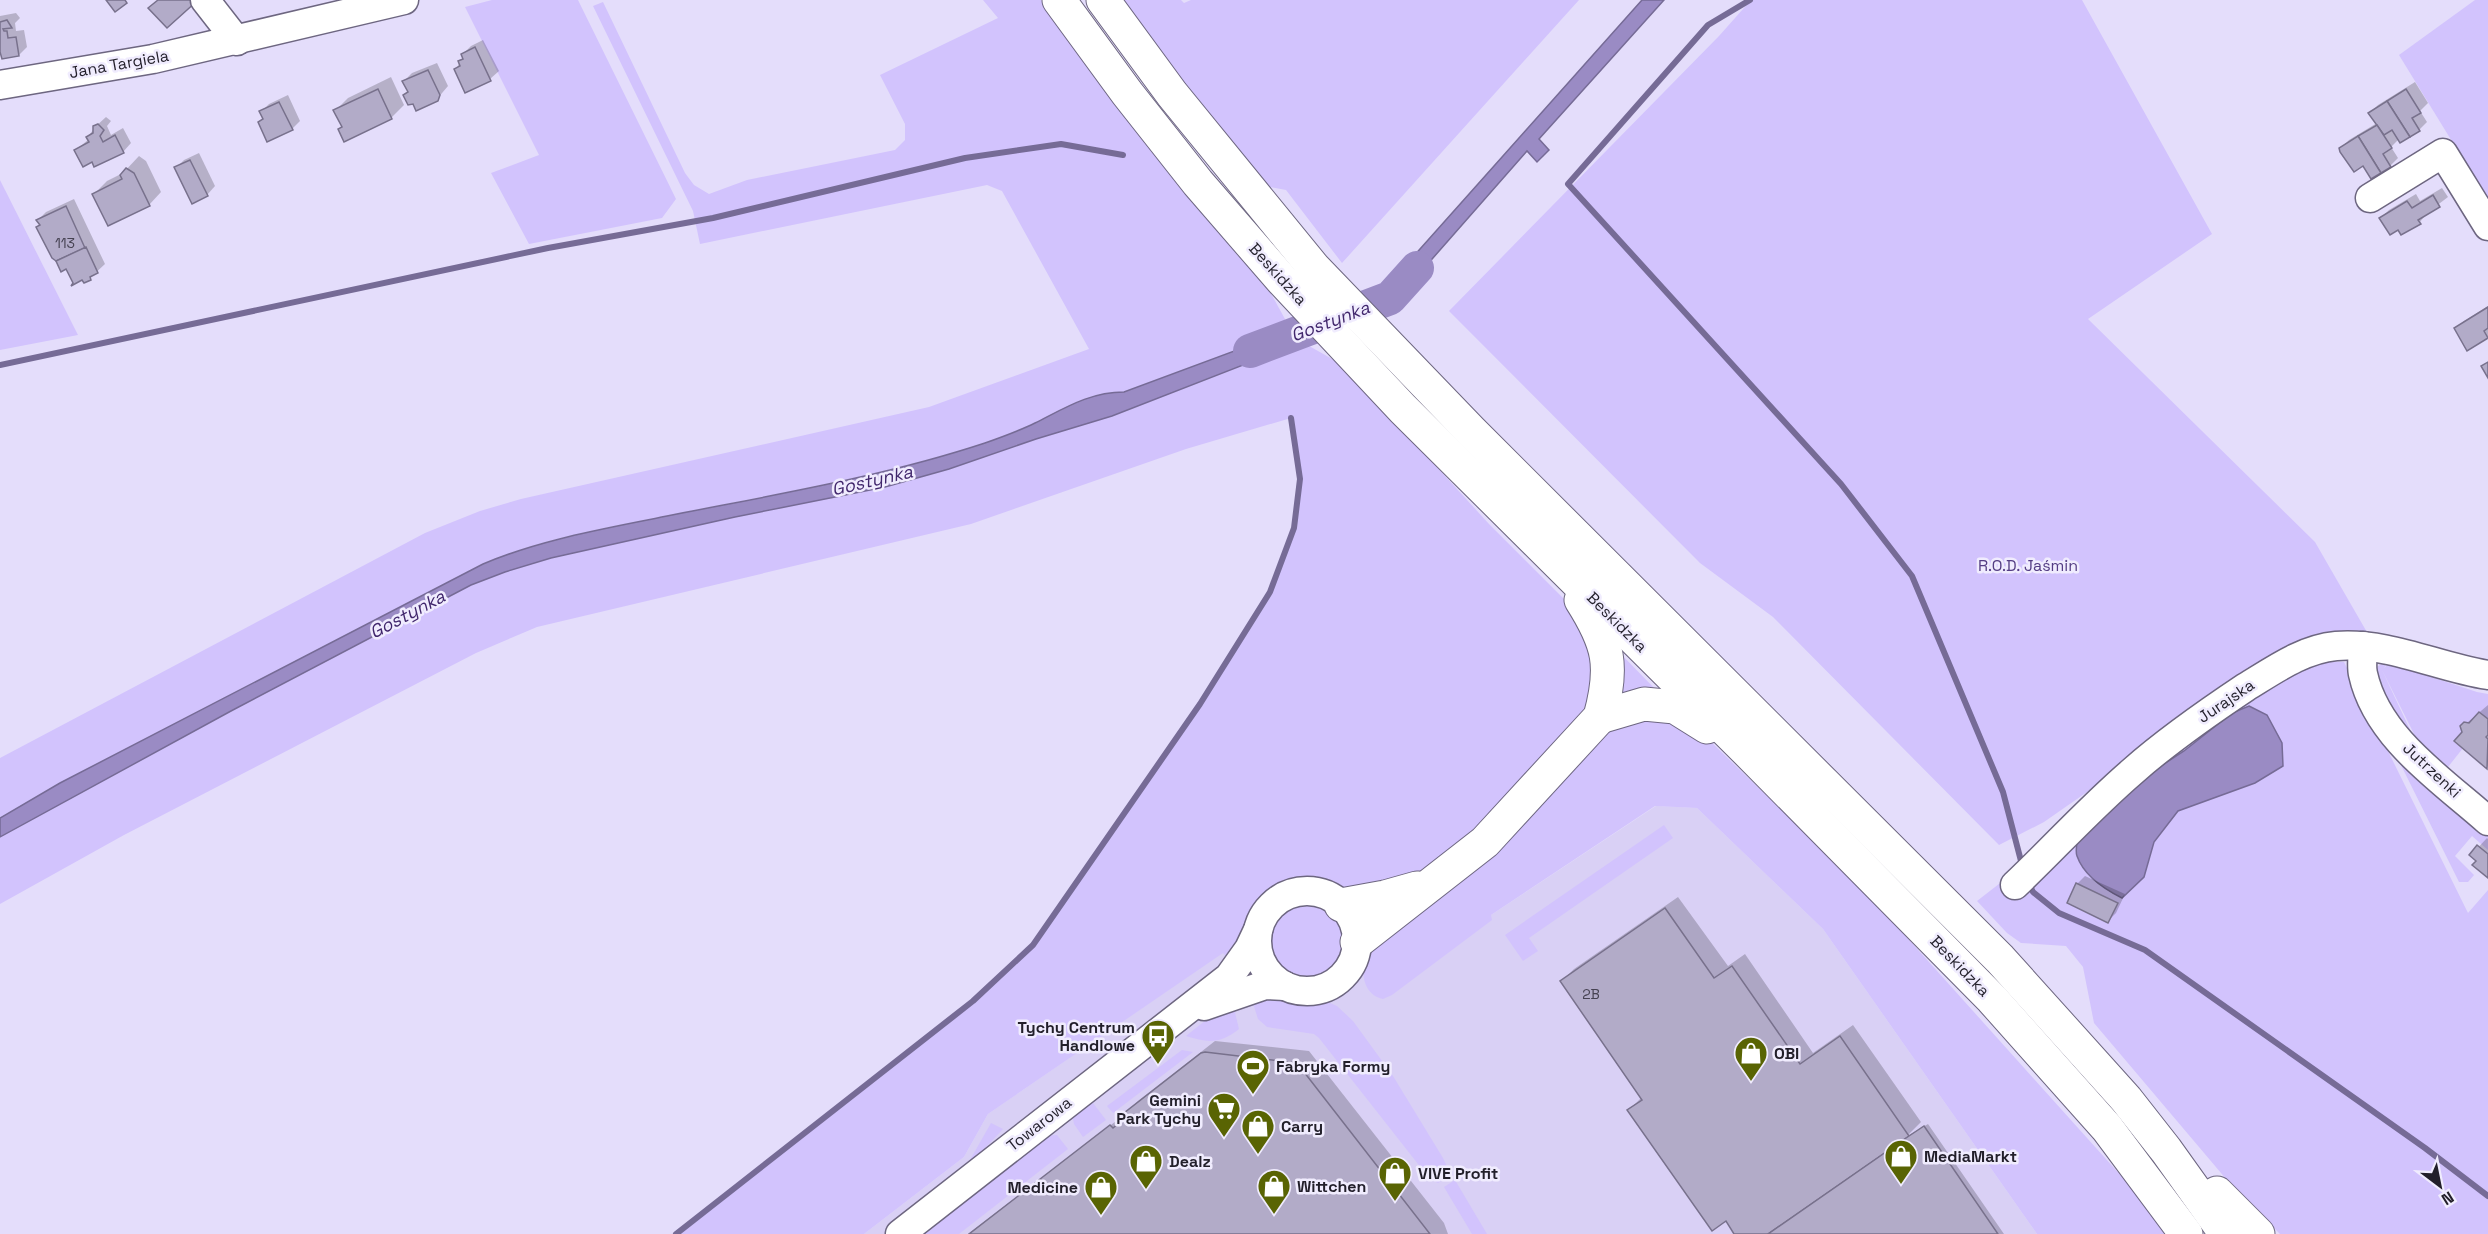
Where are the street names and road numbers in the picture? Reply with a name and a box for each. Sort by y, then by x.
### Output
street label: Jana Targiela [68,45,170,83]
street label: Beskidzka [1244,238,1312,310]
street label: Beskidzka [1582,587,1652,657]
street label: Jurajska [2194,674,2258,728]
street label: Jutrzenki [2398,738,2466,802]
street label: Beskidzka [1926,931,1994,1001]
street label: Towarowa [1002,1092,1076,1156]

